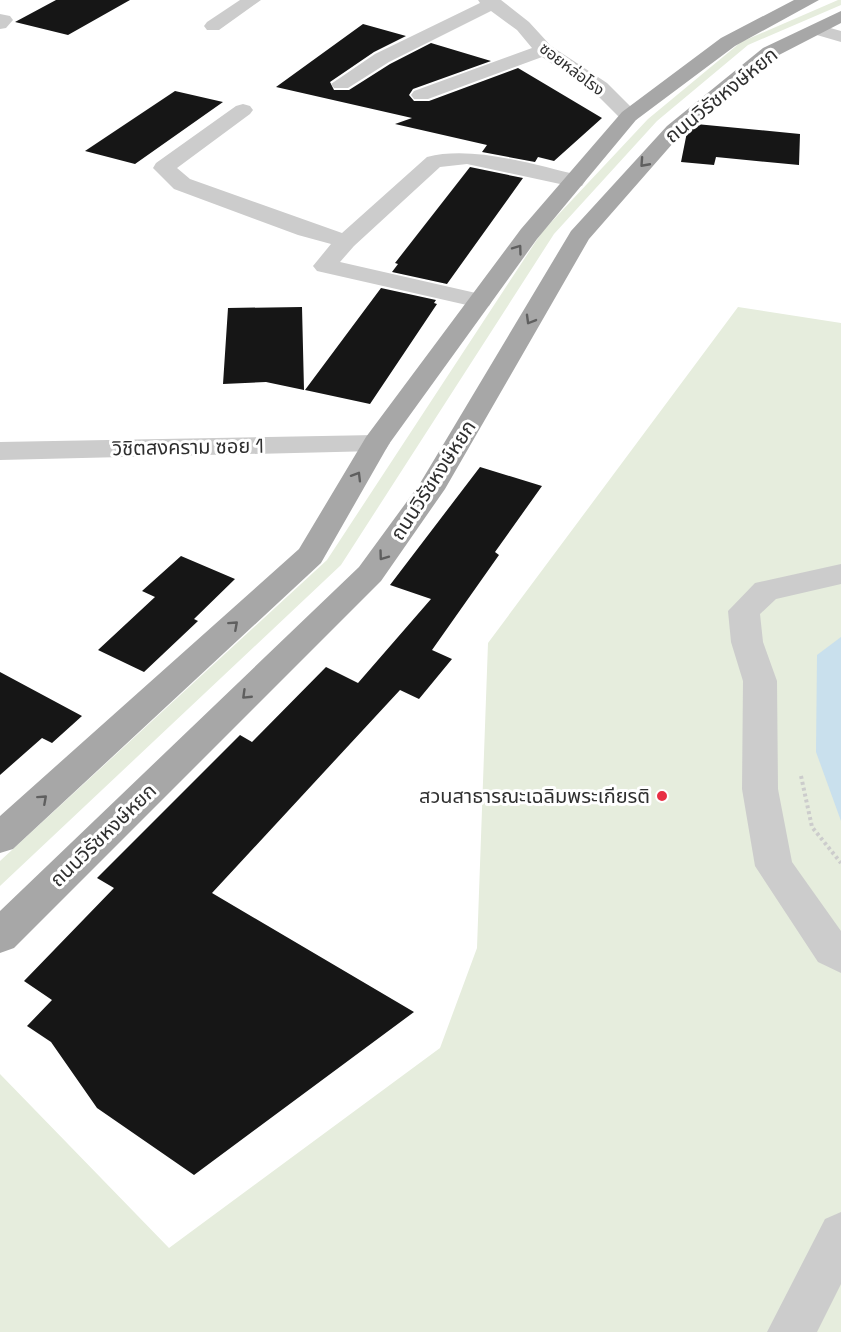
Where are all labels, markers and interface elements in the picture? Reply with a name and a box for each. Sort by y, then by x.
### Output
street label: ซอยหล่อโรง [535,38,609,100]
street label: ถนนวิรัชหงษ์หยก [659,41,783,149]
one-way arrow [640,156,651,167]
one-way arrow [511,244,522,255]
one-way arrow [526,314,537,324]
street label: ถนนวิรัชหงษ์หยก [385,415,481,545]
street label: วิชิตสงคราม ซอย 1 [111,433,264,461]
one-way arrow [349,472,361,482]
one-way arrow [379,550,390,561]
one-way arrow [227,621,237,632]
one-way arrow [243,688,253,699]
street label: ถนนวิรัชหงษ์หยก [44,778,162,892]
place label: สวนสาธารณะเฉลิมพระเกียรติ [419,783,650,809]
marker: สวนสาธารณะเฉลิมพระเกียรติ [655,789,669,803]
one-way arrow [36,795,47,806]

